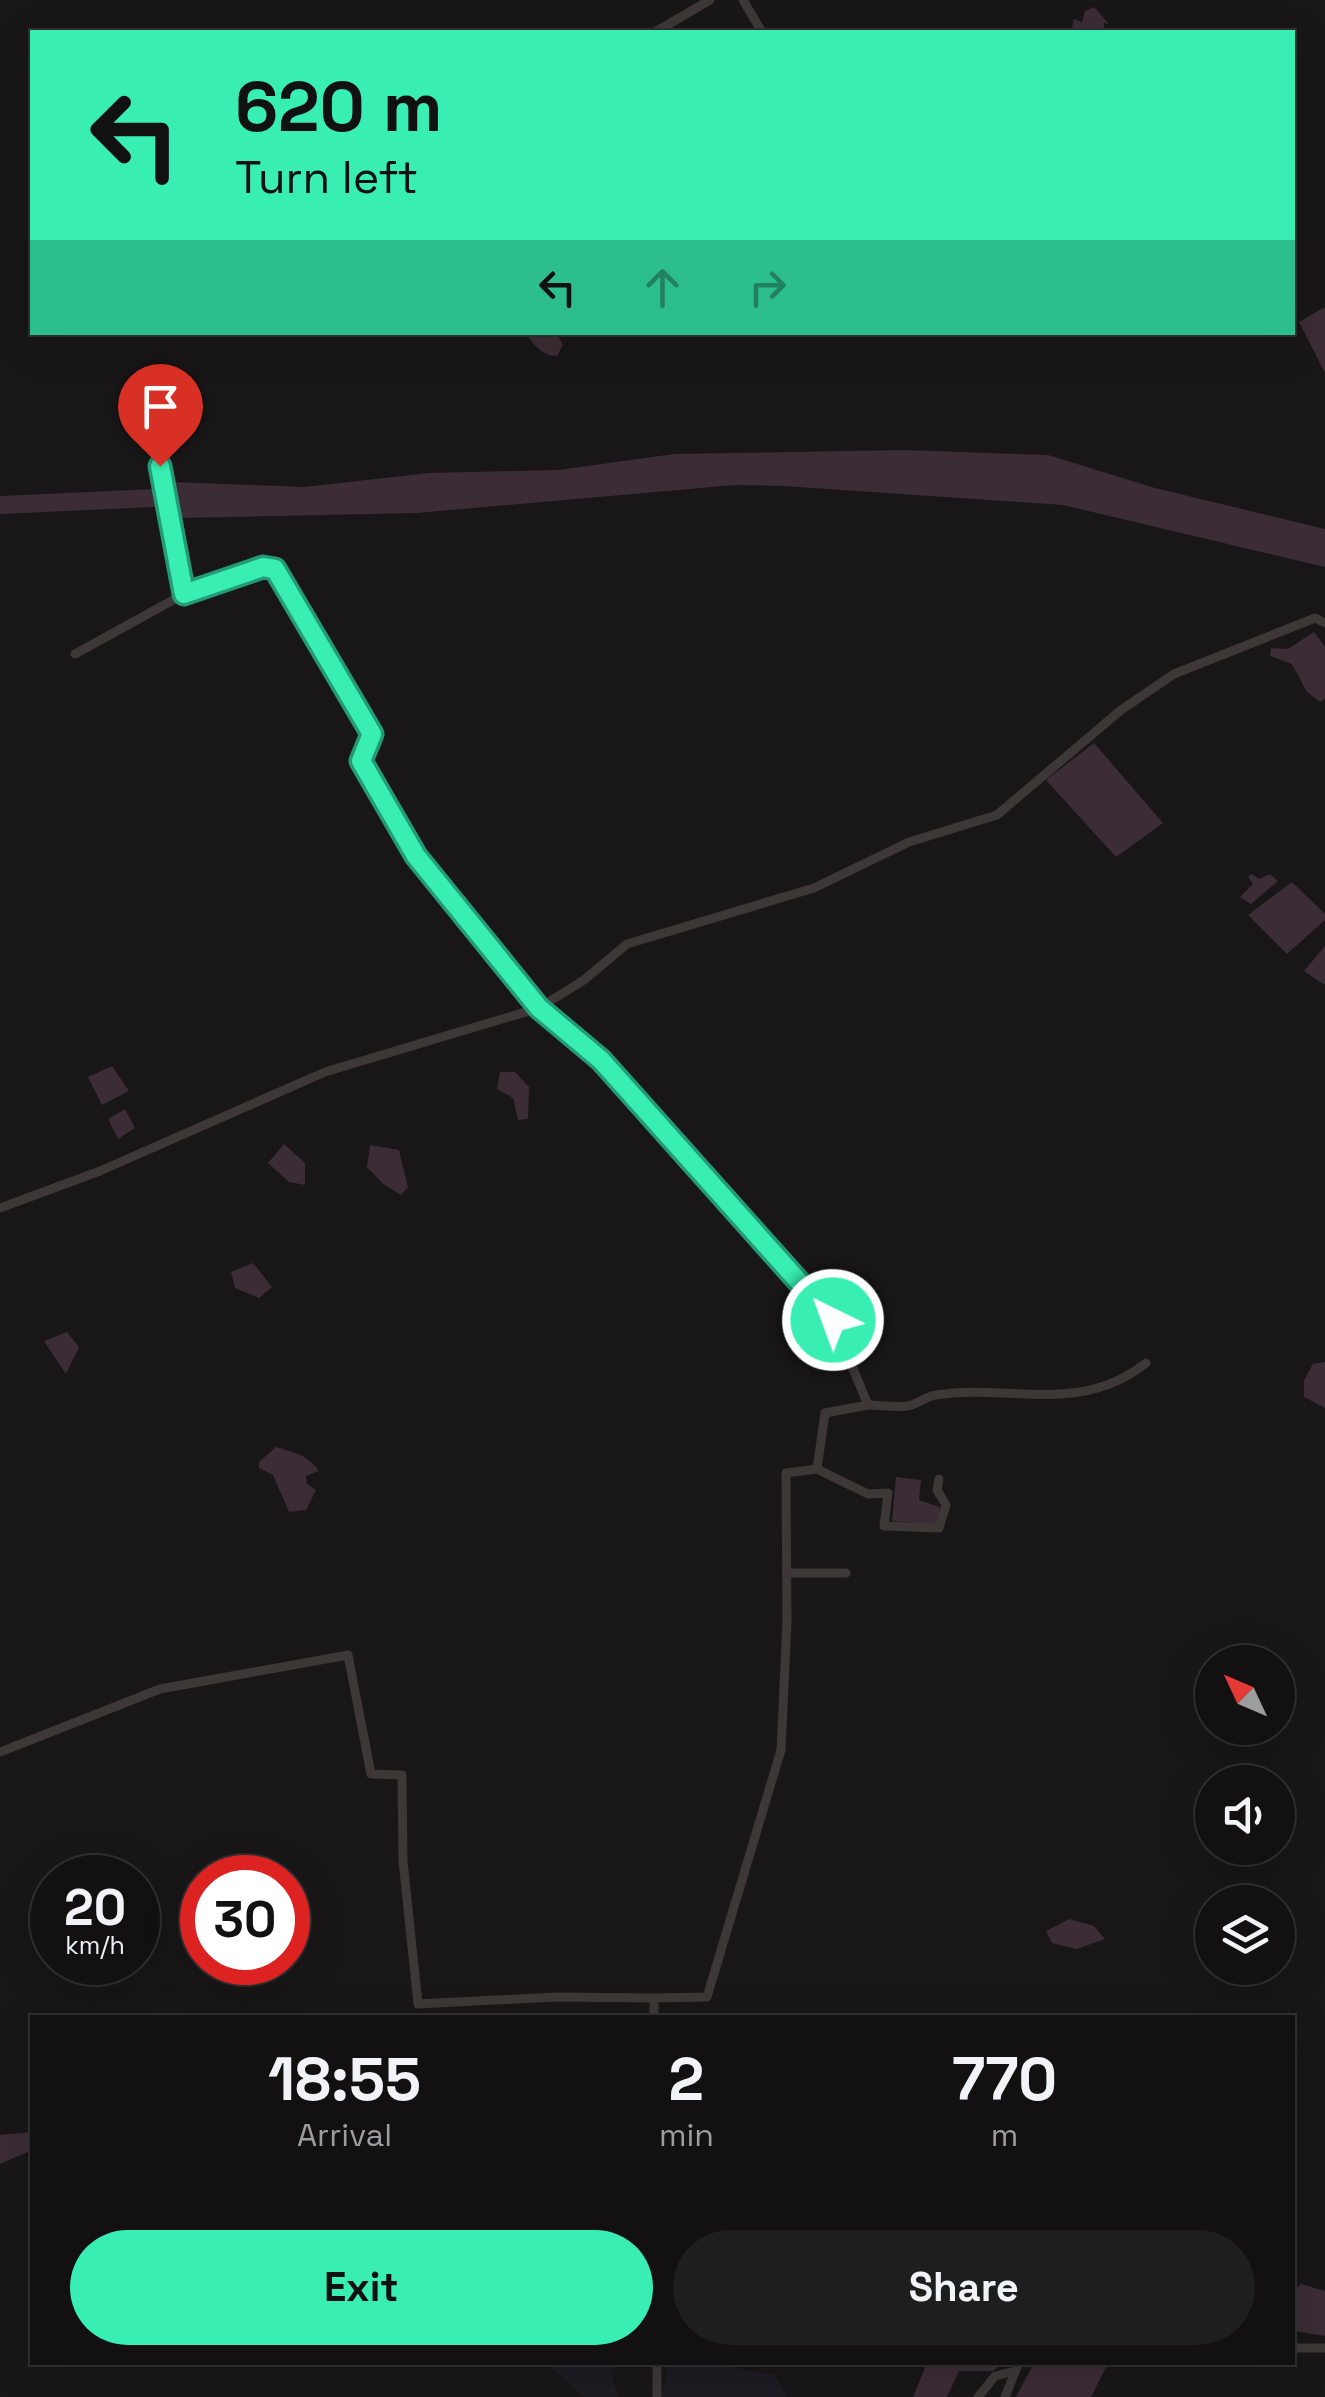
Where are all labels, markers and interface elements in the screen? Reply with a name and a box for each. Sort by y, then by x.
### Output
text: 620 m [235,62,442,151]
icon: left [70,70,200,200]
text: Turn left [235,149,418,206]
icon: left [530,260,585,315]
icon: ahead [635,260,690,315]
icon: right [740,260,795,315]
pin [118,364,203,467]
icon: arrive [133,379,188,434]
position arrow [781,1268,885,1372]
north arrow [1195,1645,1295,1745]
map controls [1195,1645,1295,1985]
button: sound [1195,1765,1295,1865]
speed limit sign: 30 [180,1855,310,1985]
text: 20 [64,1876,126,1940]
button: layers [1195,1885,1295,1985]
text: km/h [65,1929,125,1961]
text: 18:55 [268,2041,421,2118]
text: 2 [669,2041,704,2118]
text: 770 [952,2041,1057,2118]
text: Arrival [297,2115,392,2155]
text: min [659,2115,714,2155]
text: m [991,2115,1018,2155]
button: Exit [70,2230,653,2345]
button: Share [673,2230,1255,2345]

